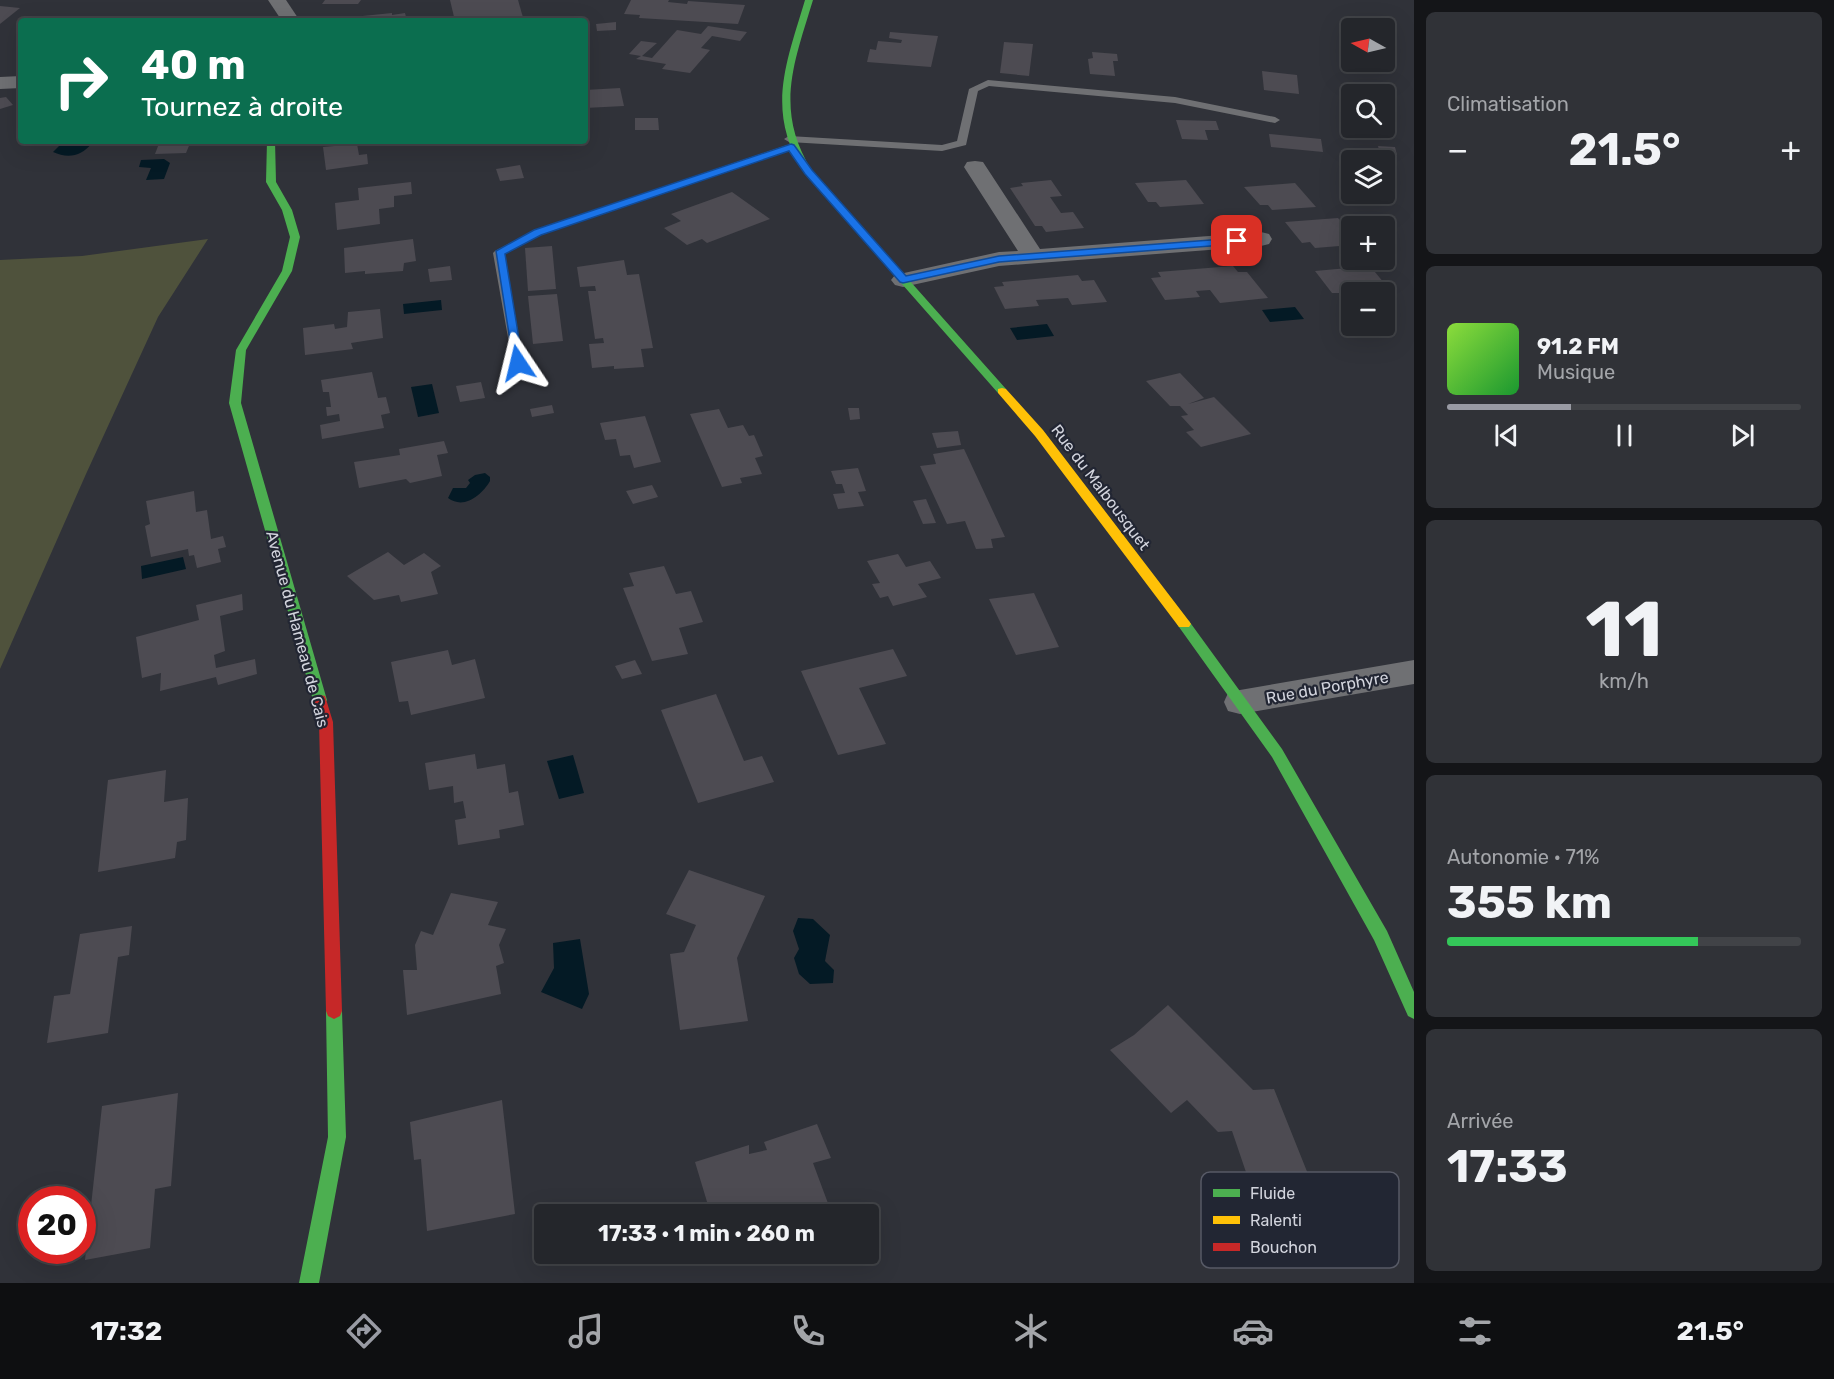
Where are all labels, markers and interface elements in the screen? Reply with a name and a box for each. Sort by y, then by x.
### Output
north arrow [1341,18,1395,72]
map controls [1341,18,1395,336]
text: 40 m [141,40,246,90]
icon: right [42,42,120,120]
button: search [1341,84,1395,138]
text: Tournez à droite [141,91,343,123]
text: Climatisation [1447,92,1569,116]
text: 21.5° [1568,123,1680,176]
text: − [1447,130,1468,169]
text: + [1780,130,1801,169]
button: layers [1341,150,1395,204]
pin [1211,215,1262,266]
button: + [1341,216,1395,270]
icon: arrive [1220,224,1253,257]
button: − [1341,282,1395,336]
position arrow [486,331,550,395]
text: 91.2 FM [1537,333,1619,360]
text: Musique [1537,360,1615,384]
icon: previous [1490,419,1523,452]
icon: pause [1608,419,1641,452]
icon: next [1726,419,1759,452]
street label: Rue du Malbousquet [1047,421,1154,554]
street label: Avenue du Hameau de Cais [262,529,333,730]
text: 11 [1585,583,1663,676]
street label: Rue du Porphyre [1264,667,1390,708]
text: km/h [1599,669,1649,693]
text: Autonomie · 71% [1447,845,1599,869]
text: 355 km [1447,876,1612,929]
text: Arrivée [1447,1109,1514,1133]
text: 17:33 [1447,1140,1568,1193]
legend [1201,1172,1399,1268]
text: Fluide [1250,1184,1295,1203]
speed limit sign: 20 [18,1186,96,1264]
text: Ralenti [1250,1211,1302,1230]
text: 17:33 · 1 min · 260 m [598,1220,815,1247]
text: Bouchon [1250,1238,1317,1257]
icon: directions [343,1310,385,1352]
icon: music [565,1310,607,1352]
icon: phone [787,1310,829,1352]
icon: climate [1010,1310,1052,1352]
icon: car [1232,1310,1274,1352]
icon: filters [1454,1310,1496,1352]
text: 17:32 [90,1315,162,1347]
text: 21.5° [1677,1315,1744,1347]

